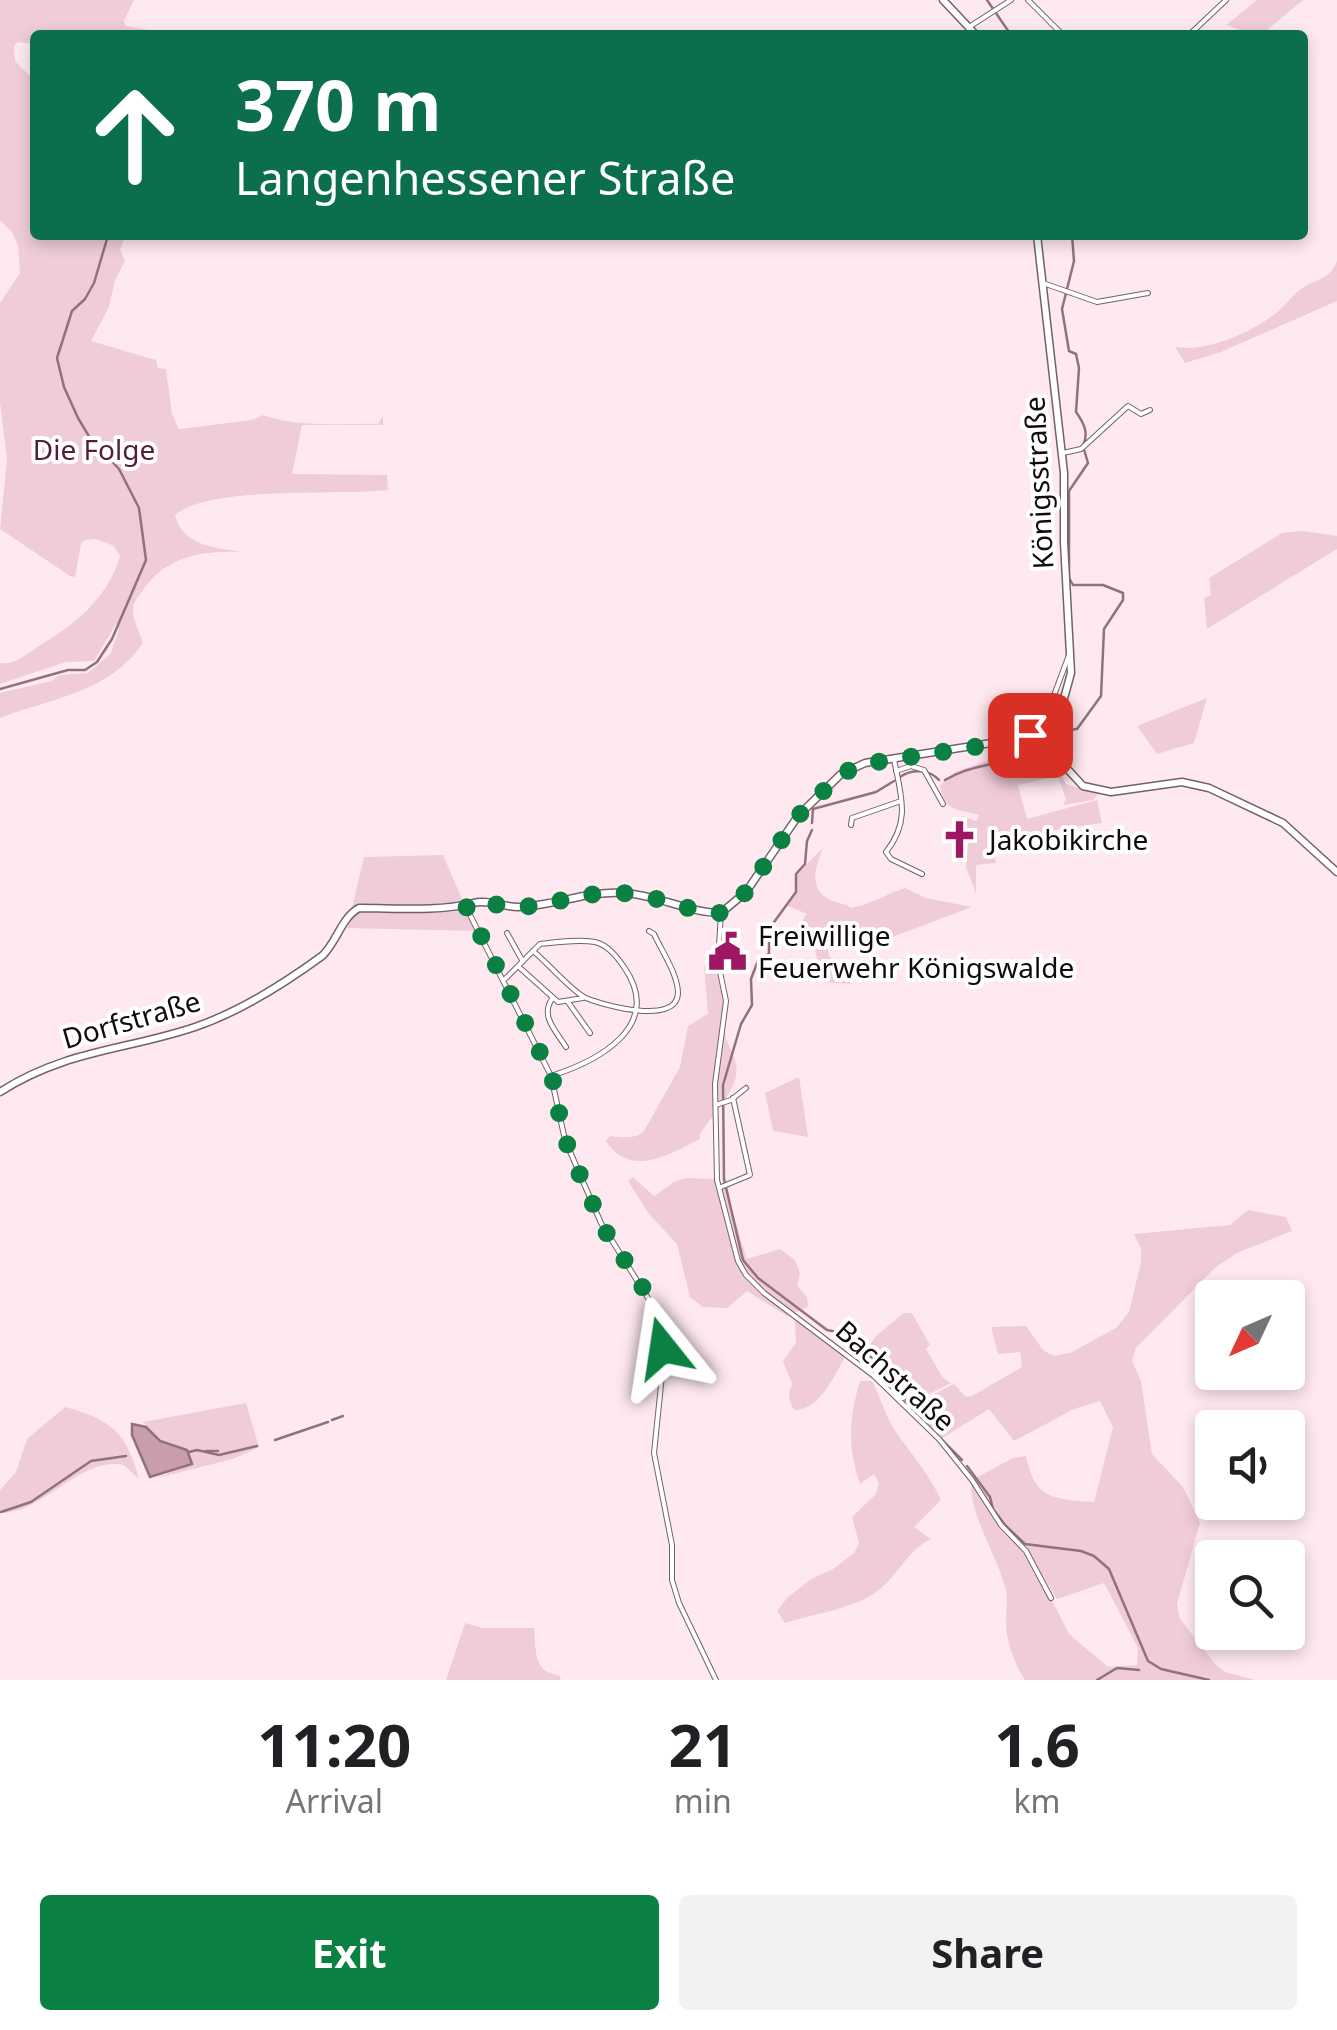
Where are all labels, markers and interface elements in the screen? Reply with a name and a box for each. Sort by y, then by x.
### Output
text: 370 m [235,56,442,152]
icon: ahead [70,70,200,200]
text: Langenhessener Straße [235,147,735,208]
street label: Königsstraße [1014,396,1062,570]
park label: Die Folge [33,430,155,468]
pin [988,693,1073,778]
icon: arrive [1003,708,1058,763]
church icon: Jakobikirche [938,818,980,860]
place label: Jakobikirche [986,820,1148,858]
place label: Freiwillige Feuerwehr Königswalde [758,916,1074,986]
public building icon: Freiwillige Feuerwehr Königswalde [707,930,749,972]
street label: Dorfstraße [57,981,205,1057]
north arrow [1195,1280,1305,1390]
map controls [1195,1280,1305,1650]
position arrow [611,1296,715,1400]
street label: Bachstraße [828,1311,964,1439]
button: sound [1195,1410,1305,1520]
button: search [1195,1540,1305,1650]
text: 11:20 [257,1703,411,1785]
text: 21 [668,1703,737,1785]
text: 1.6 [994,1703,1080,1785]
text: Arrival [285,1779,383,1822]
text: min [674,1779,732,1822]
text: km [1014,1779,1061,1822]
button: Exit [40,1895,659,2010]
button: Share [679,1895,1297,2010]

